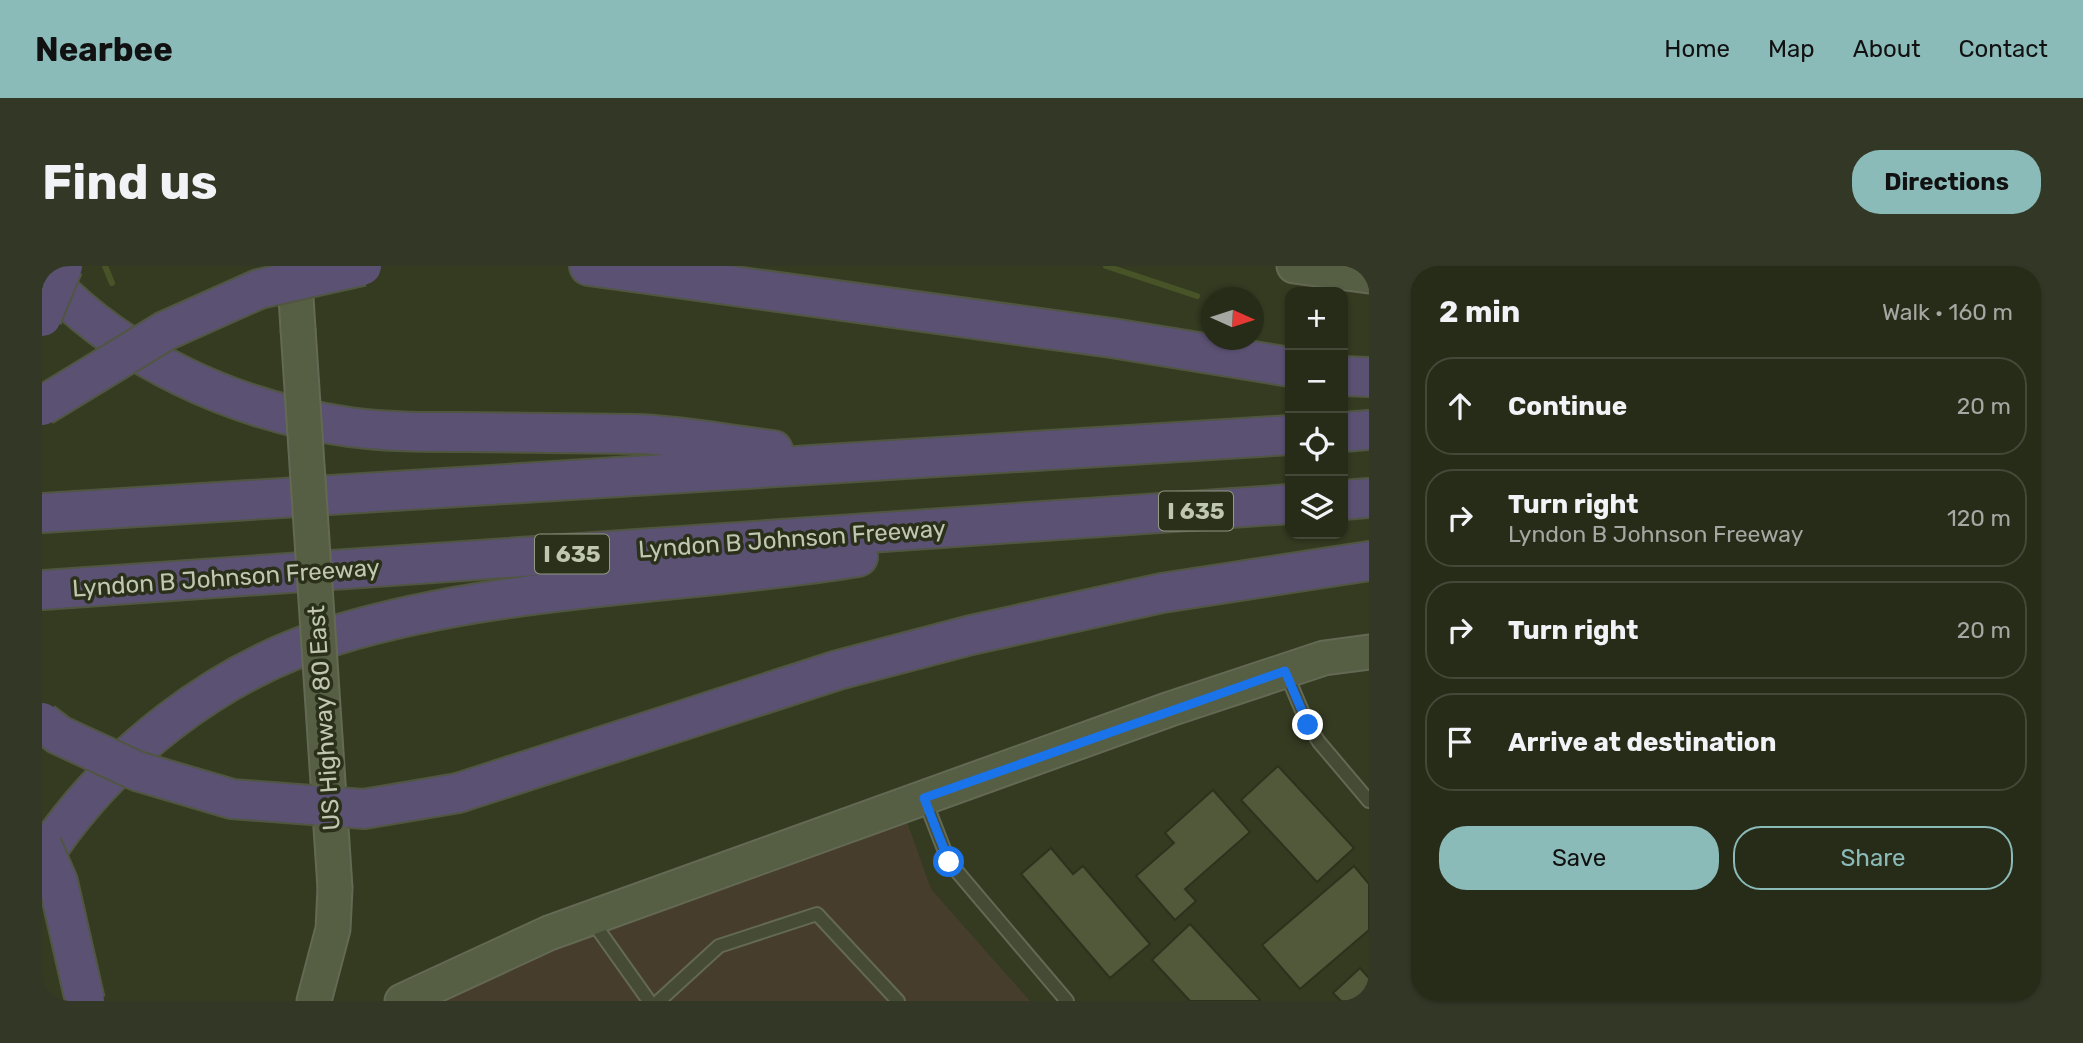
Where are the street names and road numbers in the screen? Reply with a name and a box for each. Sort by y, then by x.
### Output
road number: I 635 [1159,492,1233,530]
street label: Lyndon B Johnson Freeway [637,514,947,564]
road number: I 635 [535,534,609,574]
street label: Lyndon B Johnson Freeway [71,553,381,603]
street label: US Highway 80 East [302,605,346,831]

